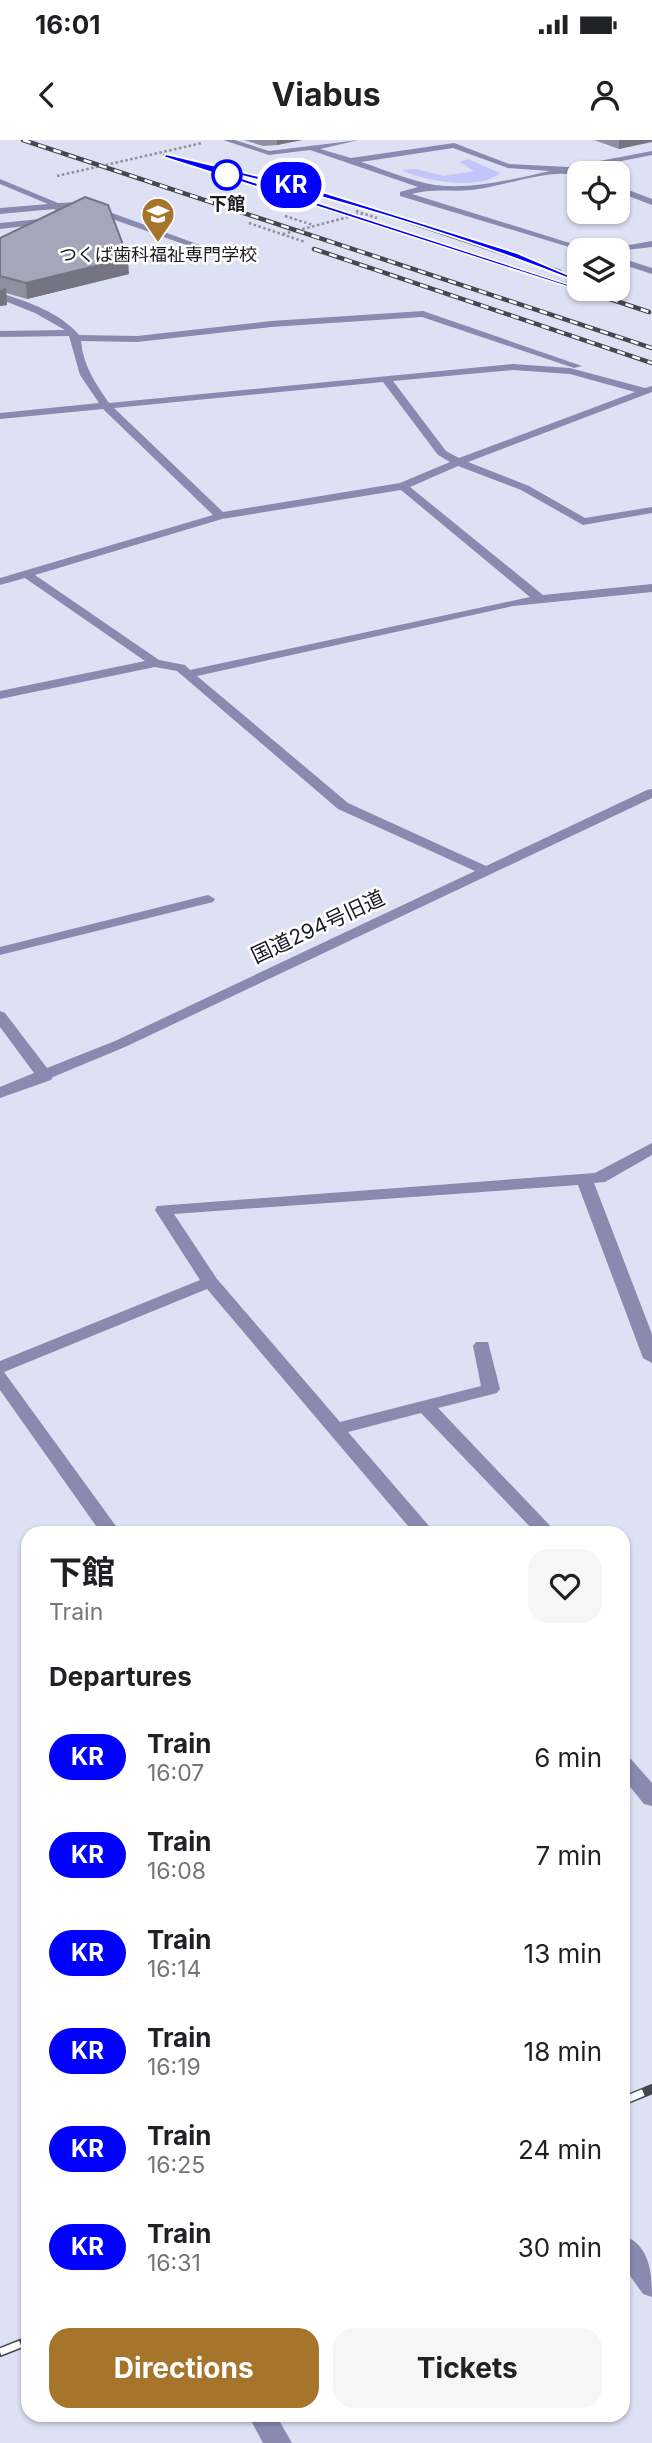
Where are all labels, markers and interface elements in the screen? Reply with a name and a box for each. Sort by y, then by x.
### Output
text: 16:01 [35,9,101,40]
text: Viabus [271,75,381,114]
icon: back [28,76,66,114]
icon: person [586,76,624,114]
marker: 下館 [212,160,242,190]
map controls [567,161,630,301]
button: locate [567,161,630,224]
line badge: KR [260,162,322,208]
text: KR [274,170,308,199]
place label: 下館 [209,193,245,214]
school or university icon: つくば歯科福祉専門学校 [139,195,177,244]
button: layers [567,238,630,301]
place label: つくば歯科福祉専門学校 [59,244,257,265]
street label: 国道294号旧道 [247,885,389,968]
button: heart [528,1549,602,1623]
text: 下館 [49,1552,115,1592]
text: Train [49,1598,103,1626]
text: Departures [49,1661,192,1692]
text: Train [147,1728,211,1759]
text: KR [71,1742,104,1771]
text: 6 min [534,1742,602,1773]
text: 16:07 [147,1759,204,1787]
text: Train [147,1826,211,1857]
text: KR [71,1840,104,1869]
text: 7 min [536,1840,602,1871]
text: 16:08 [147,1857,206,1885]
text: Train [147,1924,211,1955]
text: KR [71,1938,104,1967]
text: 13 min [524,1938,602,1969]
text: 16:14 [147,1955,201,1983]
text: Train [147,2022,211,2053]
text: KR [71,2036,104,2065]
text: 18 min [524,2036,602,2067]
text: 16:19 [147,2053,201,2081]
text: Train [147,2120,211,2151]
text: KR [71,2134,104,2163]
text: 24 min [518,2134,602,2165]
text: 16:25 [147,2151,205,2179]
text: Train [147,2218,211,2249]
text: KR [71,2232,104,2261]
text: 30 min [518,2232,602,2263]
text: 16:31 [147,2249,201,2277]
button: Directions [49,2328,319,2408]
button: Tickets [333,2328,602,2408]

